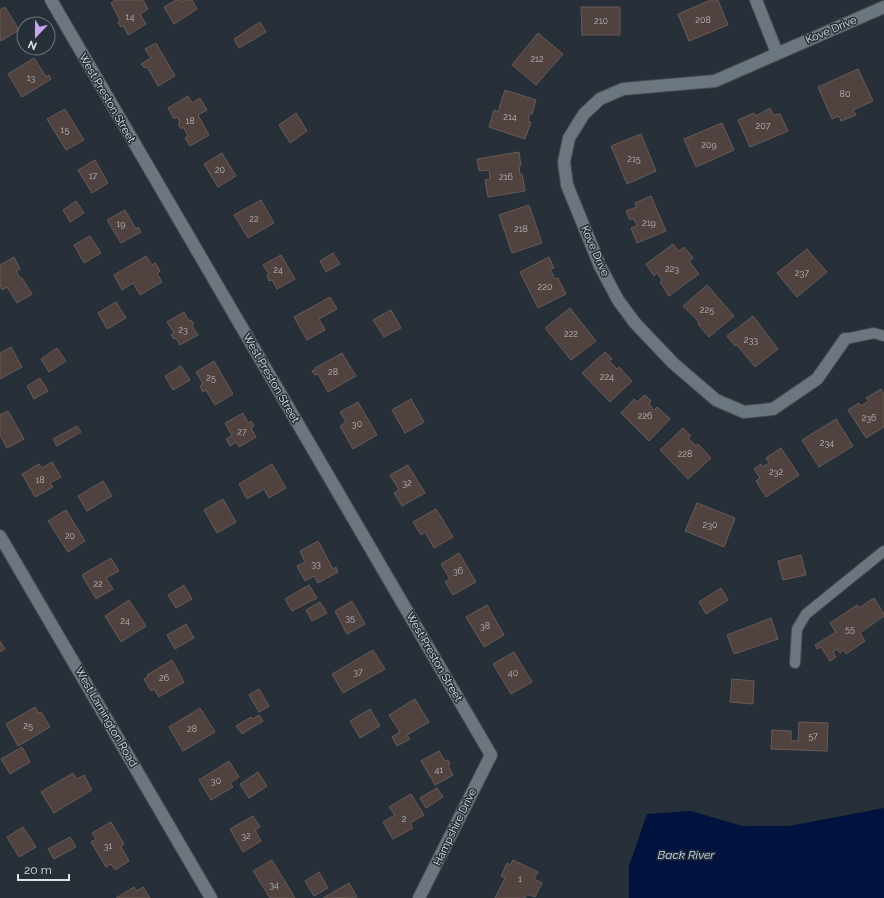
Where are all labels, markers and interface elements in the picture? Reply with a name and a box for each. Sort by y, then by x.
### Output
house number: 14 [126,12,134,22]
street label: Kove Drive [803,13,859,47]
house number: 208 [695,15,711,25]
north arrow [16,16,56,56]
house number: 210 [594,16,609,26]
text: N [26,37,39,52]
street label: West Preston Street [76,51,138,145]
house number: 212 [530,54,544,64]
house number: 13 [27,73,36,83]
house number: 80 [840,89,851,99]
house number: 214 [503,112,517,122]
house number: 18 [185,116,195,126]
house number: 207 [756,121,771,131]
house number: 15 [61,125,69,135]
house number: 209 [701,140,717,150]
house number: 215 [627,154,641,164]
house number: 20 [215,165,226,175]
house number: 17 [89,171,97,181]
house number: 216 [499,172,514,182]
house number: 22 [249,214,259,224]
house number: 219 [642,218,656,228]
house number: 19 [116,219,126,229]
house number: 218 [514,224,528,234]
street label: Kove Drive [578,224,612,279]
house number: 223 [665,264,679,274]
house number: 24 [273,265,283,275]
house number: 237 [795,268,809,278]
house number: 220 [538,282,553,292]
house number: 225 [700,305,714,315]
house number: 23 [178,325,188,335]
house number: 222 [564,329,578,339]
street label: West Preston Street [240,331,302,425]
house number: 233 [744,335,758,345]
house number: 28 [328,367,338,377]
house number: 224 [600,372,614,382]
house number: 25 [206,373,216,383]
house number: 226 [638,411,653,421]
house number: 236 [862,413,877,423]
house number: 30 [352,419,363,429]
house number: 27 [237,427,247,437]
house number: 234 [820,438,834,448]
house number: 228 [678,449,692,459]
house number: 232 [769,467,783,477]
house number: 18 [35,475,45,485]
house number: 32 [402,478,412,488]
house number: 230 [702,520,718,530]
house number: 20 [65,531,76,541]
house number: 33 [311,559,321,569]
house number: 36 [453,566,464,576]
house number: 22 [93,579,103,589]
street label: West Preston Street [403,610,465,704]
house number: 35 [345,613,355,623]
house number: 24 [120,616,130,626]
house number: 38 [480,621,490,631]
house number: 55 [845,624,855,634]
street label: West Lamington Road [72,665,140,769]
house number: 37 [353,667,363,677]
house number: 40 [508,668,519,678]
house number: 26 [159,673,170,683]
house number: 25 [23,721,33,731]
house number: 28 [187,724,197,734]
house number: 57 [808,731,818,741]
house number: 41 [435,765,444,775]
house number: 30 [211,776,222,786]
street label: Hampshire Drive [431,786,480,868]
house number: 2 [402,814,407,824]
house number: 32 [241,831,251,841]
house number: 31 [104,841,112,851]
water label: Back River [658,848,715,862]
scale bar [18,856,69,882]
text: 20 m [24,863,52,877]
house number: 1 [518,874,522,884]
house number: 34 [269,880,279,890]

